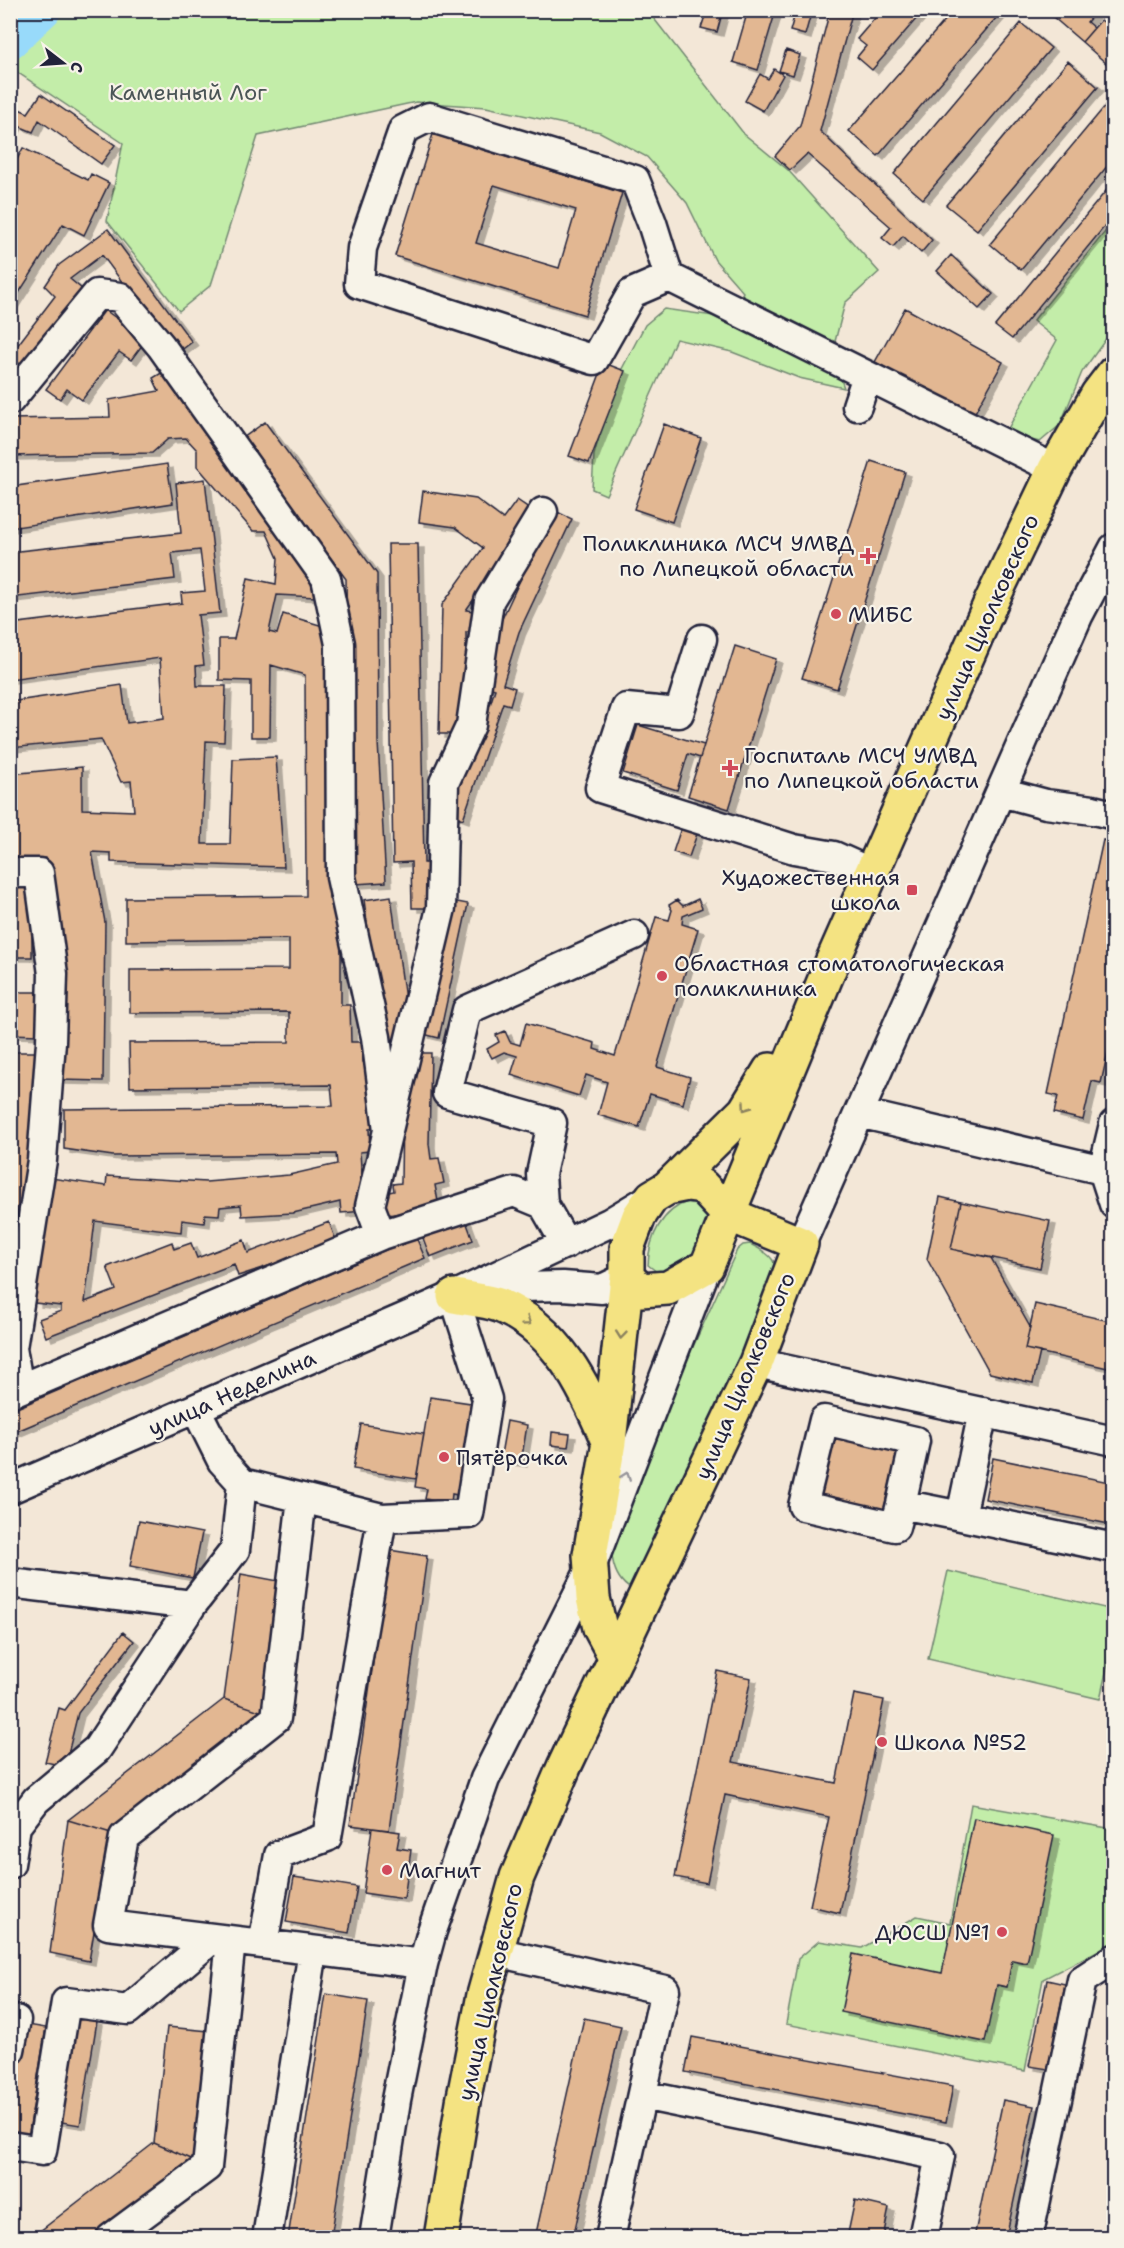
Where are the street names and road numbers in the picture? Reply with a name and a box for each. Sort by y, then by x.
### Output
street label: улица Циолковского [929,510,1045,724]
street label: улица Циолковского [688,1268,802,1484]
street label: улица Неделина [144,1343,321,1443]
street label: улица Циолковского [451,1880,529,2104]

